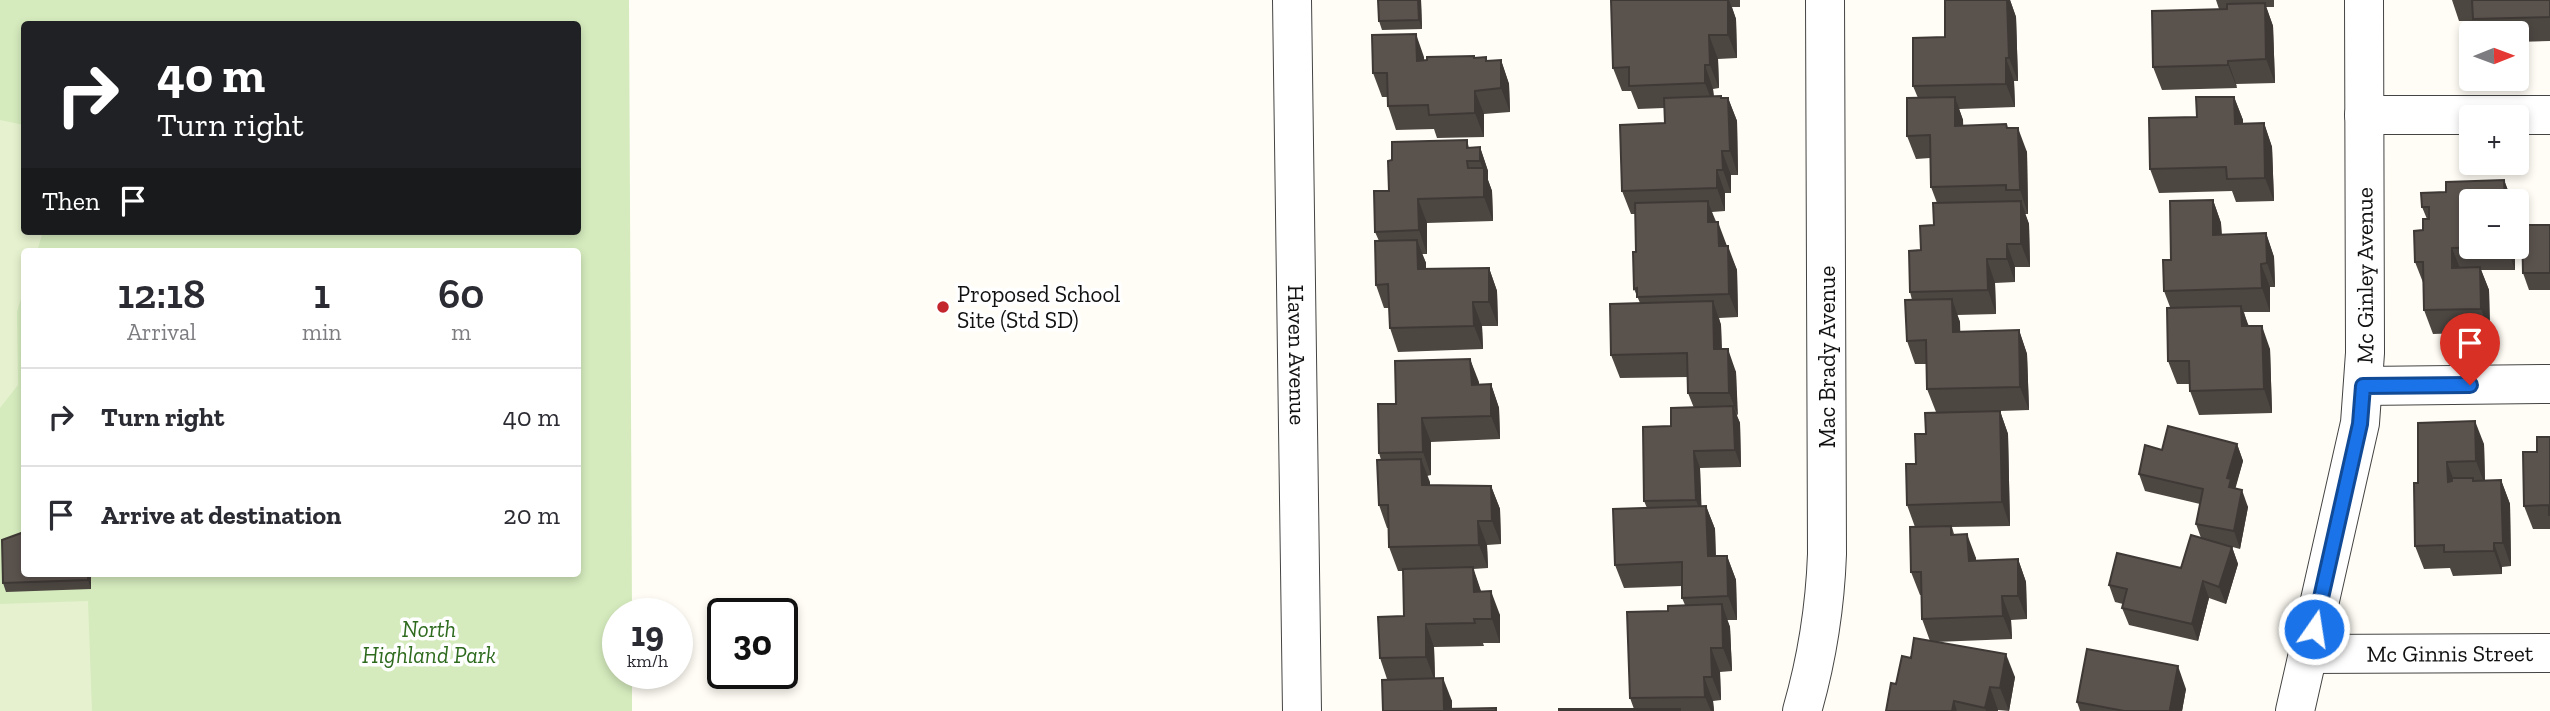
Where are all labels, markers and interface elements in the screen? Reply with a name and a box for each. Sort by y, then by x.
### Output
north arrow [2459,21,2529,91]
map controls [2459,21,2529,259]
text: 40 m [157,46,265,105]
icon: right [42,49,133,140]
button: + [2459,105,2529,175]
text: Turn right [157,106,304,144]
icon: arrive [114,182,152,220]
text: Then [42,185,100,217]
street label: Mc Ginley Avenue [2350,187,2380,365]
button: − [2459,189,2529,259]
street label: Mac Brady Avenue [1813,266,1841,448]
text: 12:18 [117,268,206,319]
text: 1 [313,268,330,319]
text: 60 [438,268,485,319]
place label: Proposed School Site (Std SD) [957,280,1120,334]
street label: Haven Avenue [1282,285,1312,425]
marker: Proposed School Site (Std SD) [935,299,951,315]
pin [2440,313,2500,385]
text: Arrival [127,318,196,346]
text: min [302,318,342,346]
text: m [451,318,471,346]
icon: arrive [2451,324,2489,362]
icon: right [42,398,80,436]
text: Turn right [101,401,224,433]
text: 40 m [503,401,560,433]
icon: arrive [42,496,80,534]
text: Arrive at destination [101,499,341,531]
text: 20 m [503,499,560,531]
position arrow [2277,592,2351,666]
speed limit sign: 30 [707,598,798,689]
text: 19 [631,613,664,655]
park label: North Highland Park [362,615,496,669]
street label: Mc Ginnis Street [2367,639,2534,668]
text: km/h [627,650,668,672]

